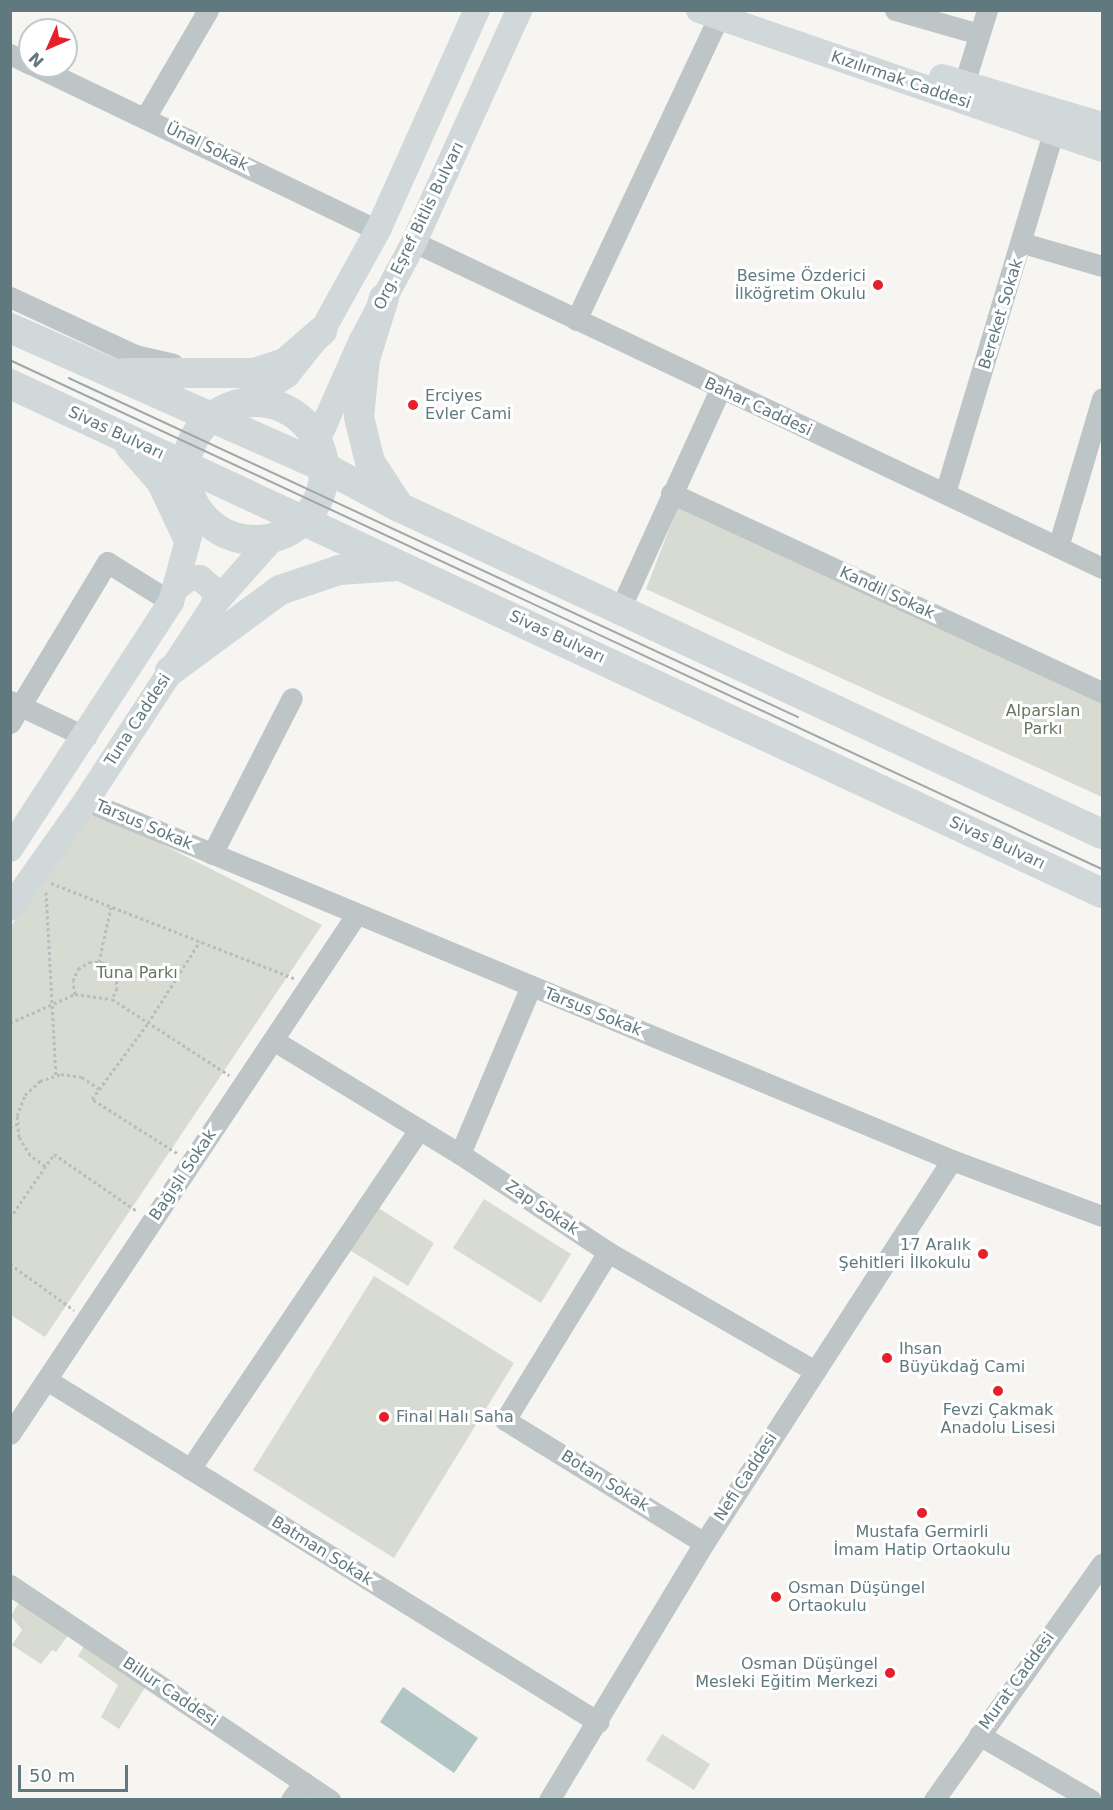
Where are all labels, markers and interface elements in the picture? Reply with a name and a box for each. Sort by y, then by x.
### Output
north arrow [18,18,78,78]
street label: Kızılırmak Caddesi [829,47,973,113]
text: N [25,48,48,71]
street label: Ünal Sokak [163,119,251,175]
street label: Org. Eşref Bitlis Bulvarı [370,139,468,313]
street label: Bereket Sokak [975,256,1027,372]
place label: Besime Özderici İlköğretim Okulu [735,266,866,304]
marker: Besime Özderici İlköğretim Okulu [871,278,885,292]
street label: Bahar Caddesi [701,374,815,440]
place label: Erciyes Evler Cami [425,386,512,424]
marker: Erciyes Evler Cami [406,398,420,412]
street label: Sivas Bulvarı [65,403,167,463]
street label: Kandil Sokak [837,563,937,623]
street label: Sivas Bulvarı [506,607,608,667]
street label: Tuna Caddesi [101,670,175,770]
park label: Alparslan Parkı [1006,701,1080,739]
street label: Tarsus Sokak [93,796,195,854]
street label: Sivas Bulvarı [946,813,1048,873]
park label: Tuna Parkı [96,963,178,983]
street label: Tarsus Sokak [541,984,645,1040]
street label: Bağışlı Sokak [145,1126,221,1224]
street label: Zap Sokak [502,1177,582,1239]
place label: 17 Aralık Şehitleri İlkokulu [839,1235,971,1273]
marker: 17 Aralık Şehitleri İlkokulu [976,1247,990,1261]
place label: Ihsan Büyükdağ Cami [899,1339,1025,1377]
marker: Ihsan Büyükdağ Cami [880,1351,894,1365]
marker: Fevzi Çakmak Anadolu Lisesi [991,1384,1005,1398]
place label: Fevzi Çakmak Anadolu Lisesi [941,1400,1055,1438]
place label: Final Halı Saha [396,1407,514,1427]
marker: Final Halı Saha [377,1410,391,1424]
street label: Nefi Caddesi [710,1429,782,1525]
street label: Botan Sokak [557,1446,653,1516]
marker: Mustafa Germirli İmam Hatip Ortaokulu [915,1506,929,1520]
street label: Batman Sokak [268,1512,376,1590]
place label: Mustafa Germirli İmam Hatip Ortaokulu [833,1522,1011,1560]
place label: Osman Düşüngel Ortaokulu [788,1578,925,1616]
marker: Osman Düşüngel Ortaokulu [769,1590,783,1604]
street label: Murat Caddesi [975,1629,1059,1733]
street label: Billur Caddesi [119,1653,221,1731]
place label: Osman Düşüngel Mesleki Eğitim Merkezi [695,1654,878,1692]
marker: Osman Düşüngel Mesleki Eğitim Merkezi [883,1666,897,1680]
scale bar [21,1753,130,1791]
text: 50 m [29,1765,75,1786]

